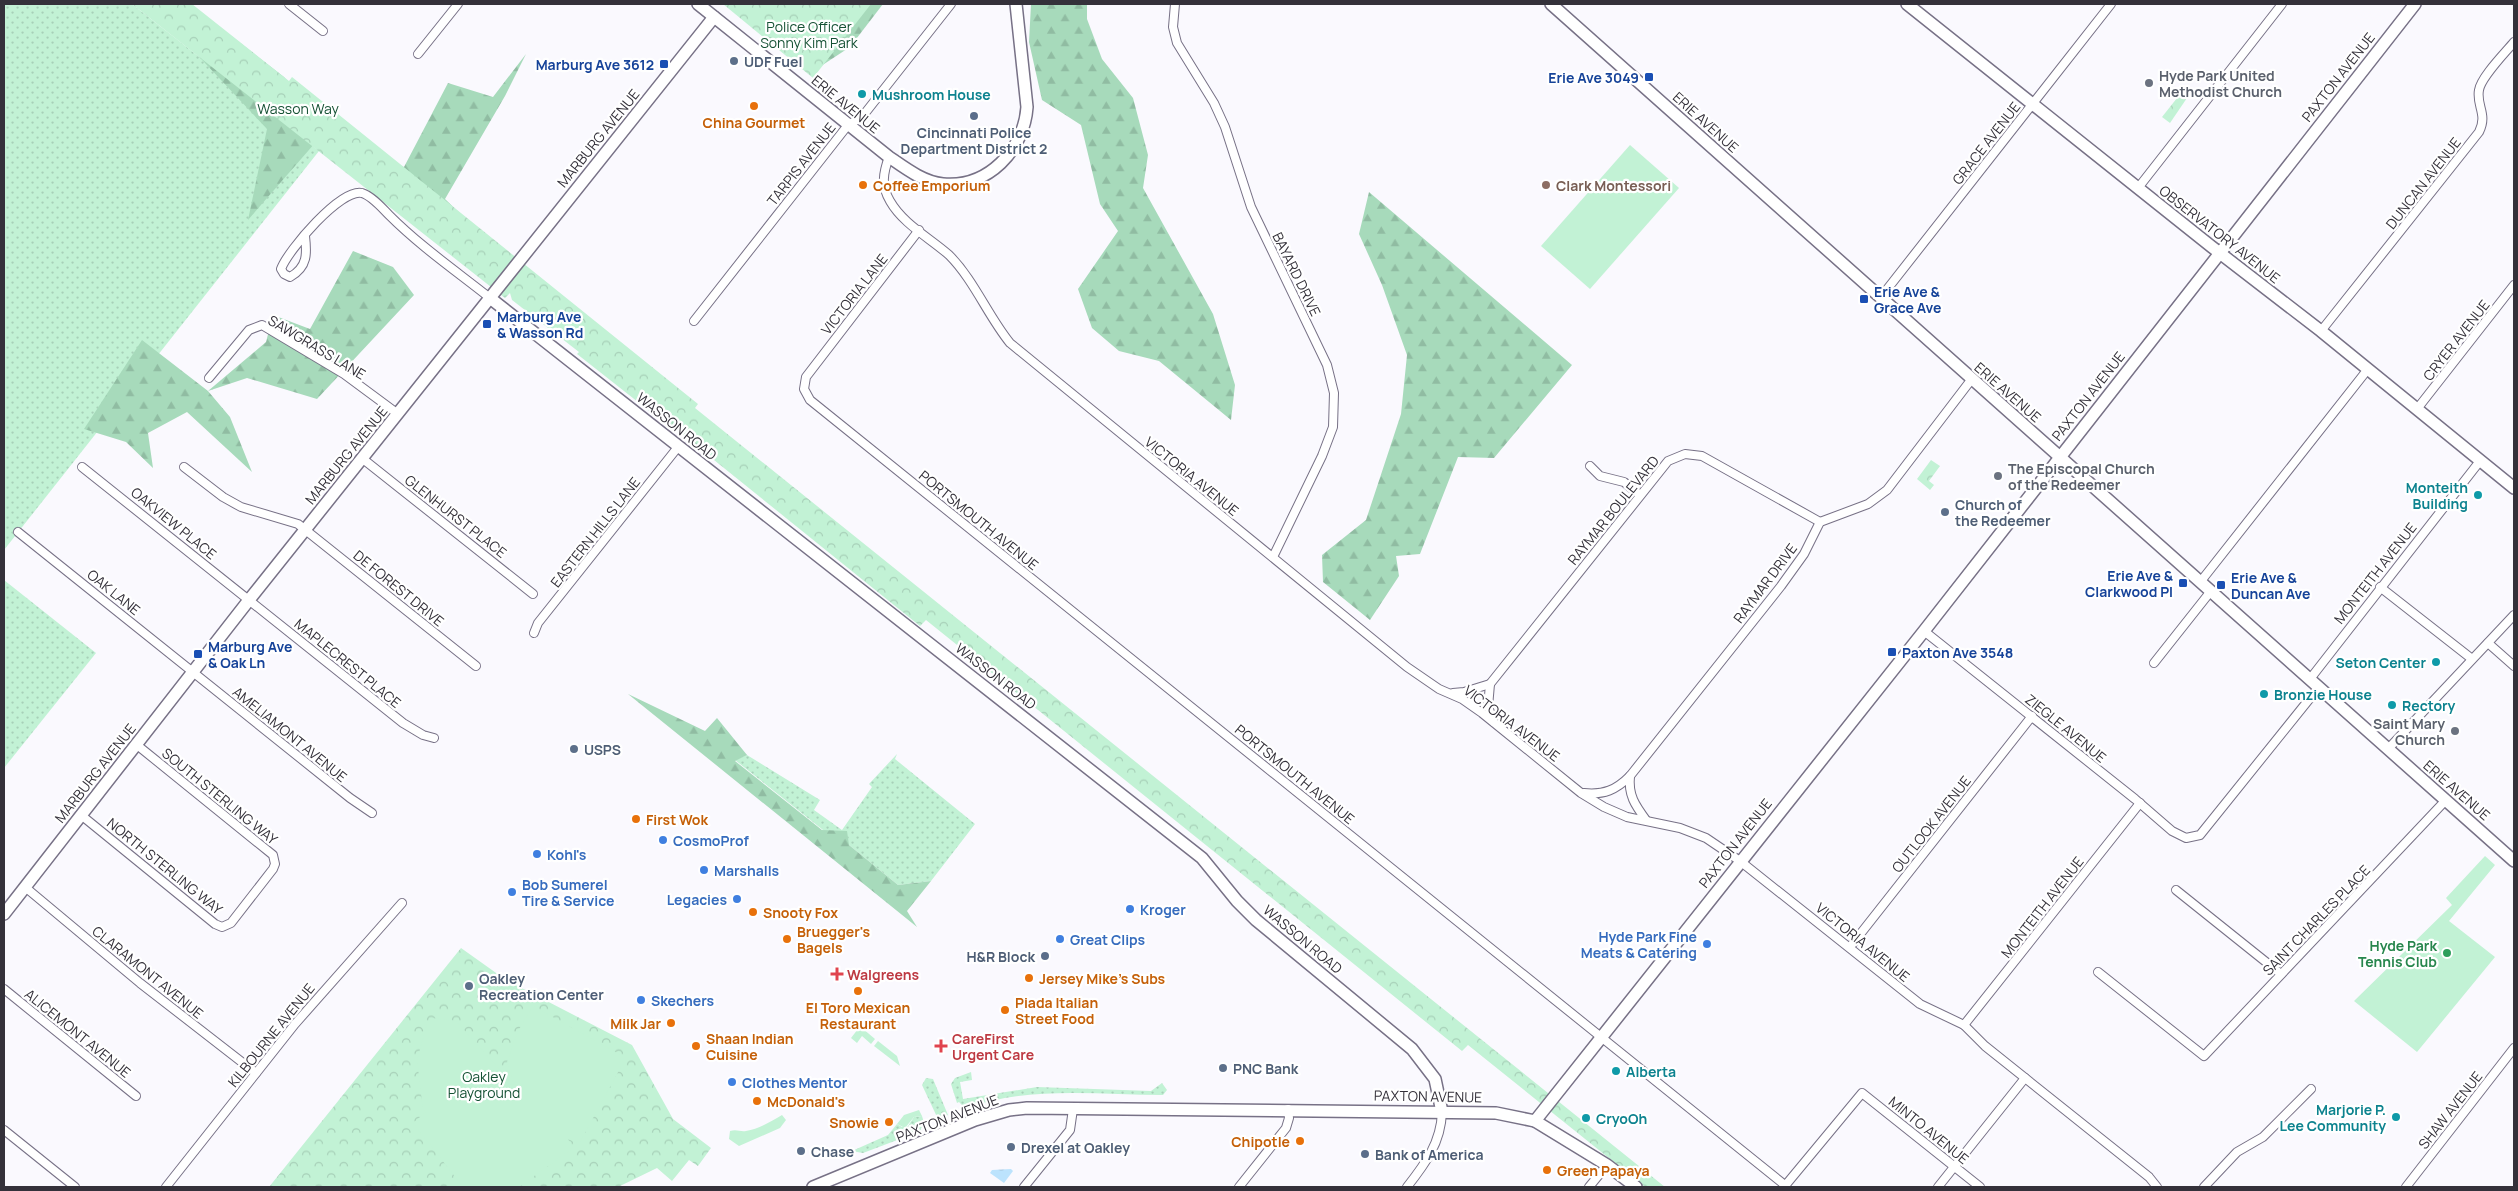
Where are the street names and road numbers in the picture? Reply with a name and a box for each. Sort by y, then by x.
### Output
street label: PAXTON AVENUE [2297,28,2379,125]
street label: ERIE AVENUE [808,71,884,137]
street label: MARBURG AVENUE [553,85,643,191]
street label: ERIE AVENUE [1669,87,1743,157]
street label: GRACE AVENUE [1948,98,2024,188]
street label: TARPIS AVENUE [763,118,839,210]
street label: DUNCAN AVENUE [2381,133,2465,233]
street label: OBSERVATORY AVENUE [2156,181,2284,287]
street label: BAYARD DRIVE [1268,229,1326,319]
street label: VICTORIA LANE [816,250,892,338]
street label: CRYER AVENUE [2418,296,2494,384]
street label: SAWGRASS LANE [265,310,369,384]
street label: PAXTON AVENUE [2047,347,2129,444]
street label: ERIE AVENUE [1971,358,2045,426]
street label: WASSON ROAD [633,388,721,464]
street label: MARBURG AVENUE [301,402,391,508]
street label: VICTORIA AVENUE [1141,432,1243,520]
street label: RAYMAR BOULEVARD [1563,452,1663,568]
street label: PORTSMOUTH AVENUE [915,466,1043,574]
street label: GLENHURST PLACE [401,470,511,562]
street label: EASTERN HILLS LANE [546,473,644,591]
street label: OAKVIEW PLACE [127,483,221,563]
street label: MONTEITH AVENUE [2329,518,2421,628]
street label: RAYMAR DRIVE [1729,539,1801,627]
street label: DE FOREST DRIVE [350,546,448,630]
street label: OAK LANE [83,565,145,619]
street label: MAPLECREST PLACE [291,614,405,712]
street label: WASSON ROAD [952,638,1040,714]
street label: VICTORIA AVENUE [1460,681,1564,765]
street label: AMELIAMONT AVENUE [229,682,351,786]
street label: ZIEGLE AVENUE [2022,689,2110,767]
street label: MARBURG AVENUE [50,719,140,827]
street label: PORTSMOUTH AVENUE [1231,720,1359,828]
street label: SOUTH STERLING WAY [158,743,282,849]
street label: ERIE AVENUE [2420,756,2494,824]
street label: OUTLOOK AVENUE [1887,772,1975,876]
street label: PAXTON AVENUE [1694,794,1776,891]
street label: NORTH STERLING WAY [103,813,227,919]
street label: MONTEITH AVENUE [1996,852,2088,962]
street label: SAINT CHARLES PLACE [2258,861,2374,979]
street label: VICTORIA AVENUE [1812,898,1914,986]
street label: WASSON ROAD [1259,900,1347,978]
street label: CLARAMONT AVENUE [89,921,207,1023]
street label: KILBOURNE AVENUE [223,979,319,1091]
street label: ALICEMONT AVENUE [21,984,135,1082]
street label: SHAW AVENUE [2414,1067,2486,1153]
street label: PAXTON AVENUE [1374,1086,1482,1106]
street label: PAXTON AVENUE [893,1090,1001,1146]
street label: MINTO AVENUE [1885,1092,1973,1168]

